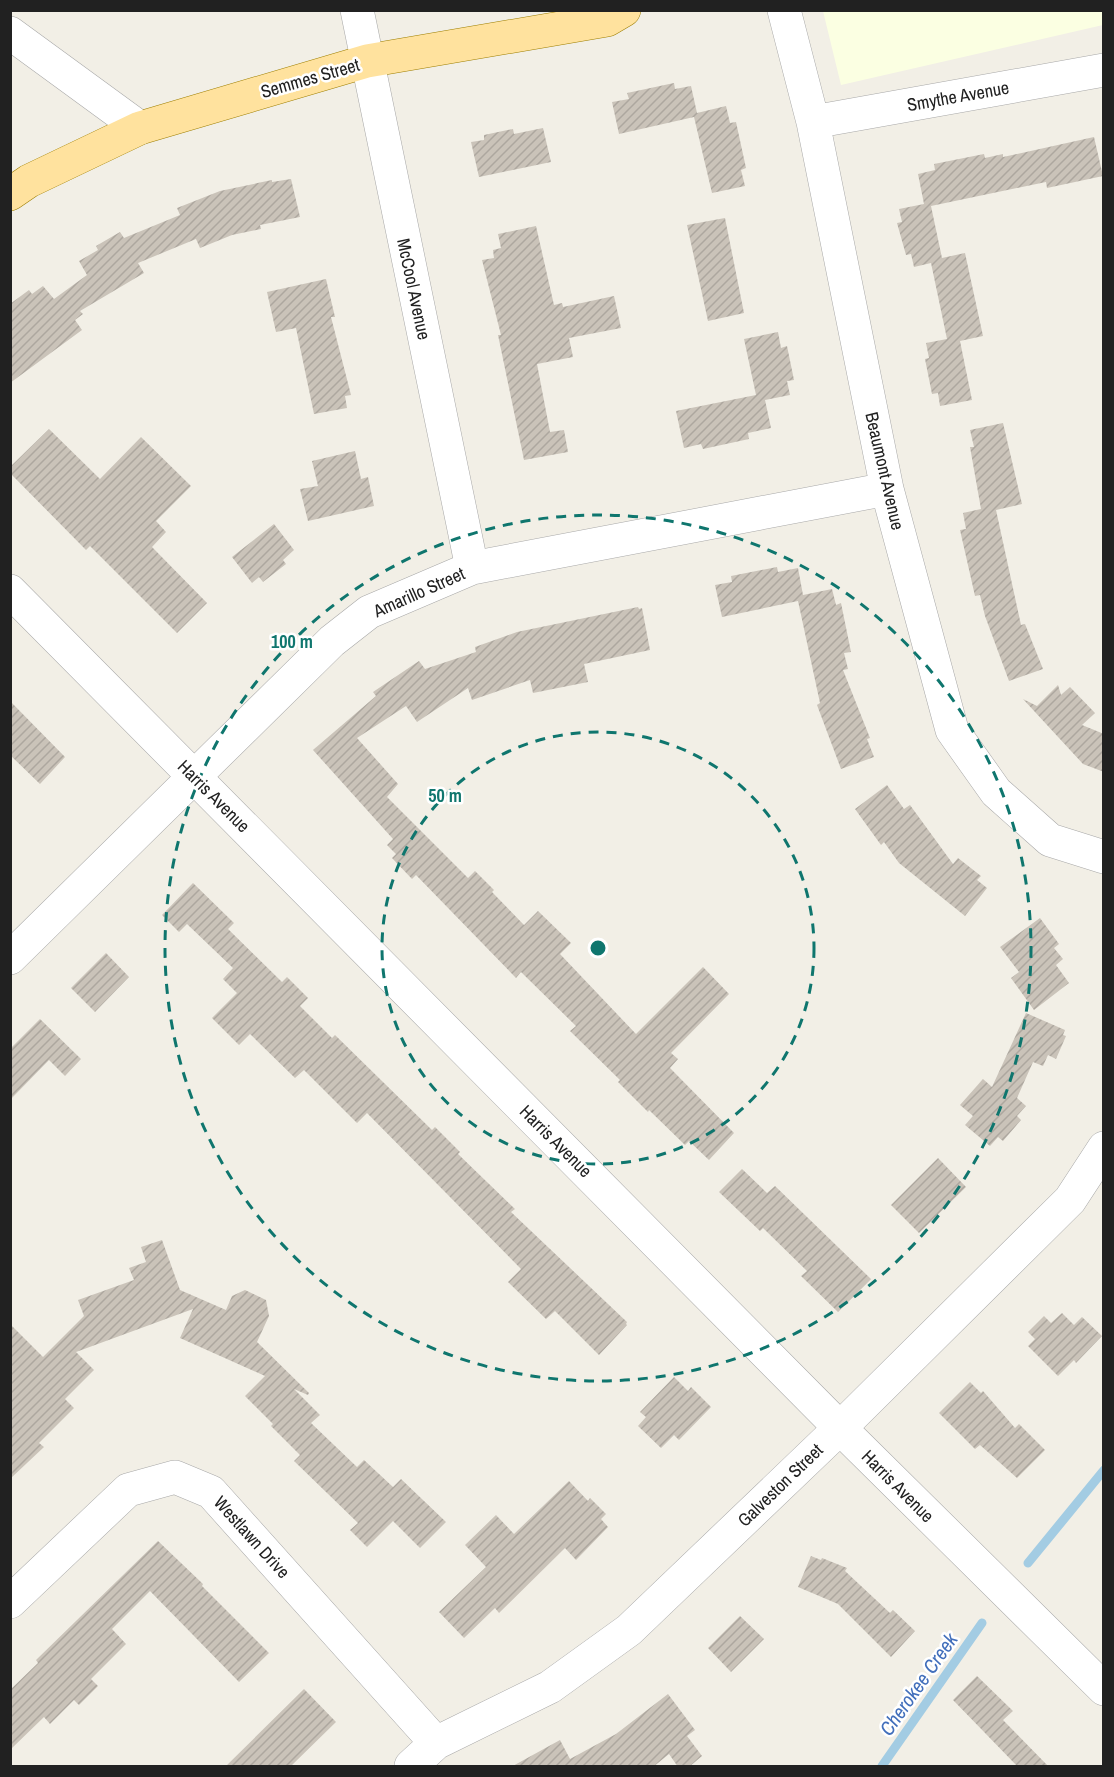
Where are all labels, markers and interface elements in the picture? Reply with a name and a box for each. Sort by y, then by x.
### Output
street label: Semmes Street [258,52,362,104]
street label: Smythe Avenue [905,75,1011,117]
street label: McCool Avenue [391,236,437,342]
street label: Beaumont Avenue [859,410,911,532]
street label: Amarillo Street [368,561,469,624]
text: 100 m [271,629,313,654]
street label: Harris Avenue [172,754,256,838]
text: 50 m [428,783,462,808]
centre of rings [588,938,608,958]
street label: Harris Avenue [514,1099,598,1183]
street label: Galveston Street [732,1438,828,1532]
street label: Harris Avenue [856,1444,940,1528]
street label: Westlawn Drive [208,1490,296,1584]
water label: Cherokee Creek [873,1627,964,1741]

